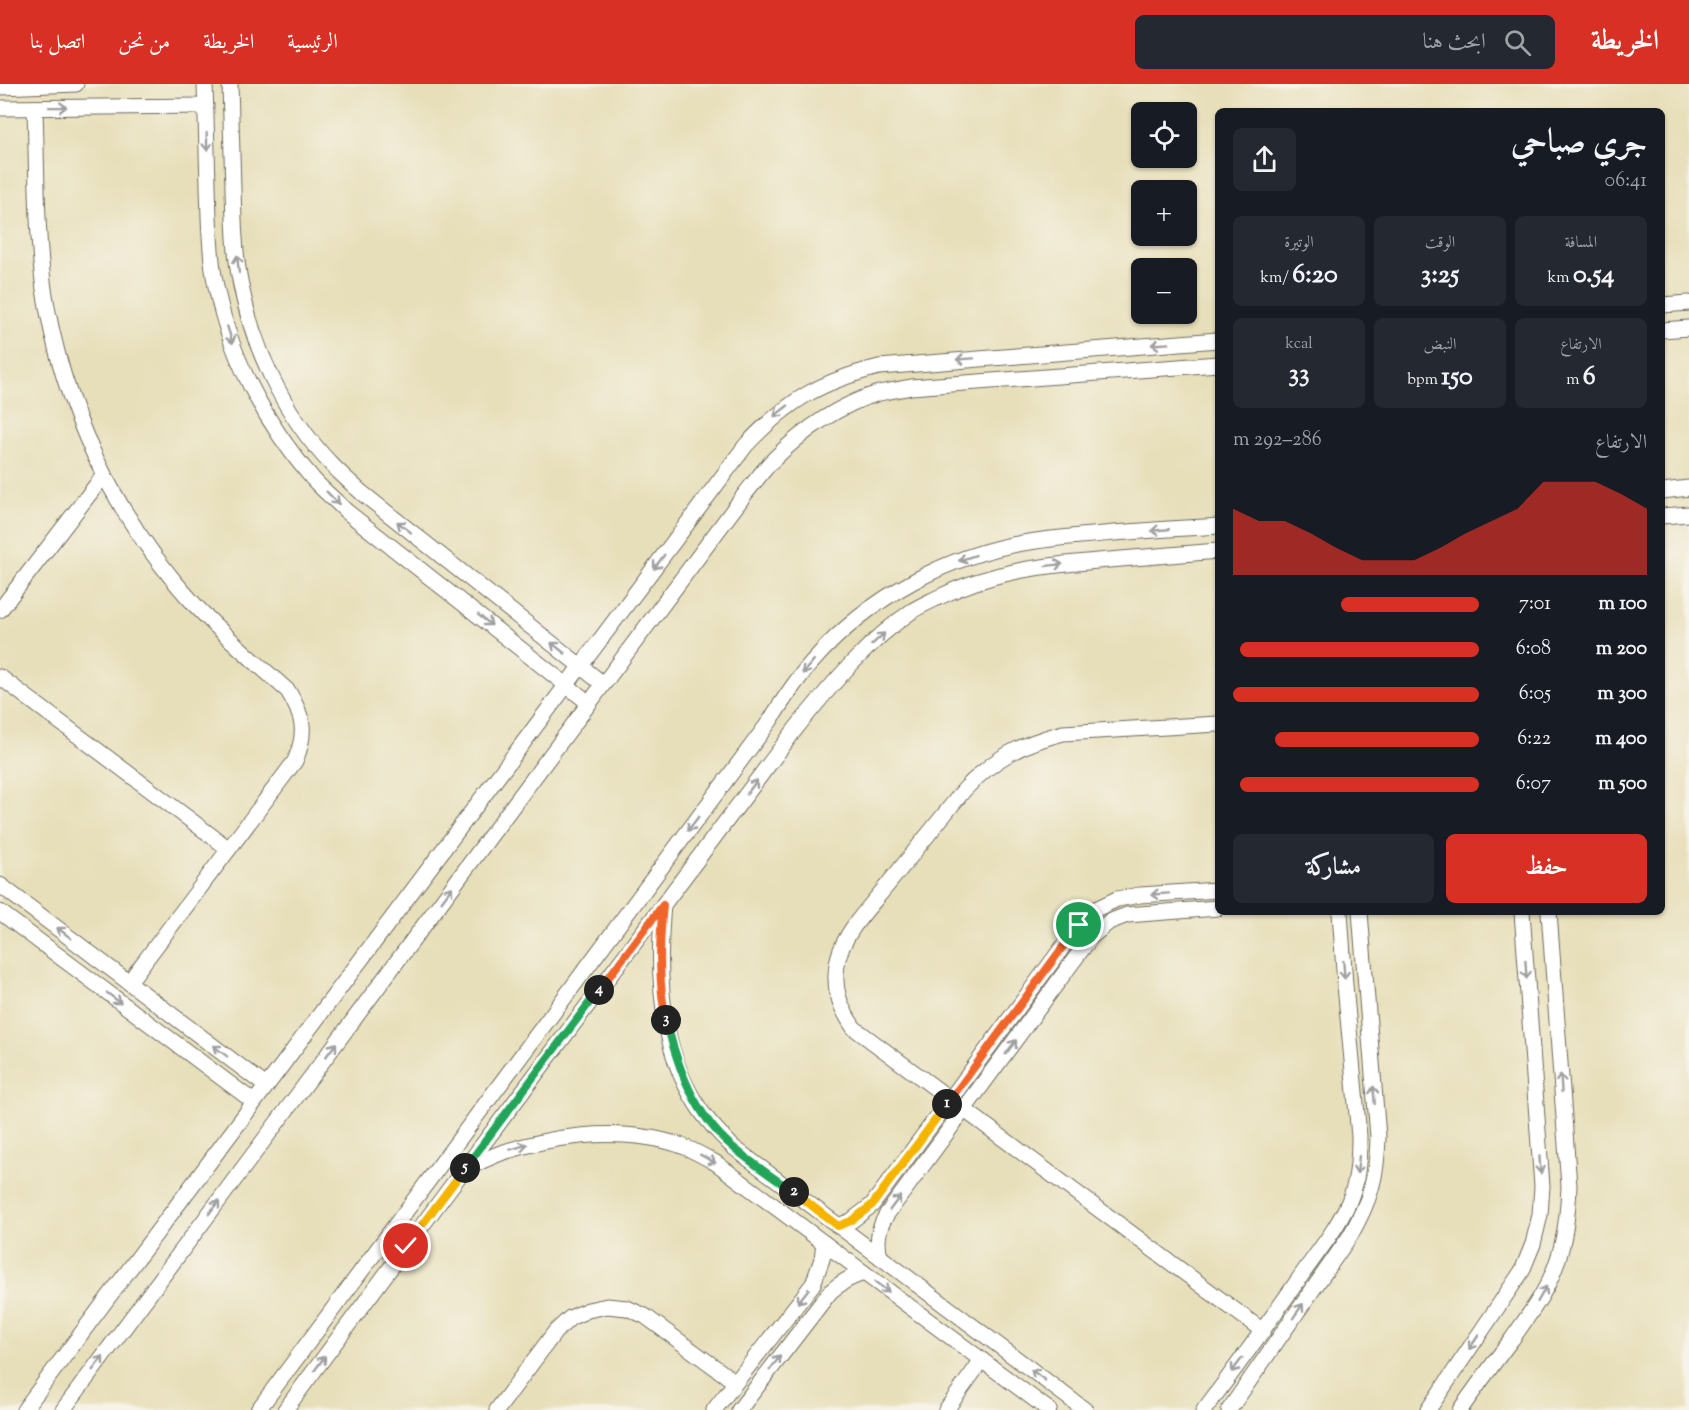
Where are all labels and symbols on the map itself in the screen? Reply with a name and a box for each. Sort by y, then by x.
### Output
one-way arrow [48,102,68,113]
one-way arrow [201,132,212,152]
one-way arrow [232,255,243,275]
one-way arrow [225,325,236,344]
one-way arrow [1150,339,1170,350]
one-way arrow [956,354,976,365]
one-way arrow [774,405,790,418]
one-way arrow [325,491,340,506]
one-way arrow [397,521,413,534]
one-way arrow [1150,525,1170,536]
one-way arrow [958,553,977,564]
one-way arrow [652,554,665,570]
one-way arrow [1044,559,1064,570]
one-way arrow [476,614,492,627]
one-way arrow [870,631,885,646]
one-way arrow [550,641,566,654]
one-way arrow [802,659,815,675]
one-way arrow [745,779,758,795]
one-way arrow [687,815,699,831]
one-way arrow [441,886,453,902]
one-way arrow [1150,889,1170,900]
pin [1053,899,1104,950]
one-way arrow [56,927,72,940]
one-way arrow [1338,960,1349,980]
one-way arrow [1521,960,1532,980]
pin: 4 [584,975,614,1005]
one-way arrow [106,991,122,1004]
pin: 3 [651,1005,681,1035]
one-way arrow [1005,1039,1017,1055]
one-way arrow [325,1043,337,1059]
one-way arrow [212,1045,228,1057]
one-way arrow [1556,1073,1567,1093]
one-way arrow [1368,1086,1379,1106]
pin: 1 [932,1089,962,1119]
one-way arrow [509,1141,528,1152]
pin: 5 [450,1153,480,1183]
one-way arrow [699,1154,717,1165]
one-way arrow [1352,1154,1363,1174]
one-way arrow [1535,1154,1546,1174]
pin: 2 [779,1177,809,1207]
one-way arrow [889,1196,901,1212]
one-way arrow [208,1199,221,1215]
pin [380,1220,431,1271]
one-way arrow [874,1280,890,1293]
one-way arrow [1537,1286,1549,1303]
one-way arrow [796,1288,809,1304]
one-way arrow [1292,1303,1304,1319]
one-way arrow [1468,1333,1480,1350]
one-way arrow [91,1355,104,1371]
one-way arrow [313,1355,326,1371]
one-way arrow [768,1356,781,1372]
one-way arrow [1231,1357,1243,1373]
one-way arrow [1031,1369,1047,1381]

